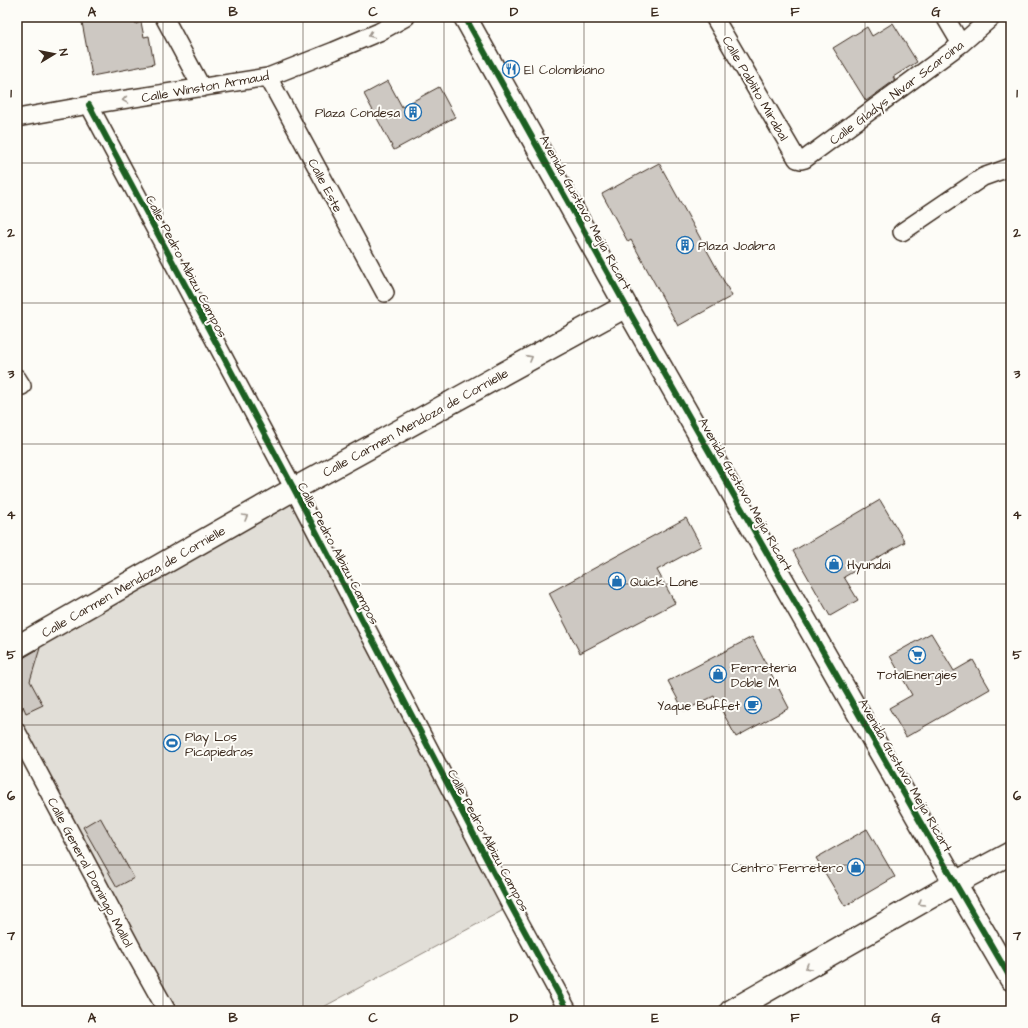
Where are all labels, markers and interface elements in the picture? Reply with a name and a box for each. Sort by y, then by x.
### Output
text: A [88,3,97,21]
text: B [228,3,238,21]
text: C [368,3,378,21]
text: D [510,3,519,21]
text: E [651,3,659,21]
text: F [790,3,800,21]
text: G [931,3,941,21]
one-way arrow [368,30,376,38]
street label: Calle Pablito Mirabal [718,33,793,144]
north arrow [34,34,74,74]
street label: Calle Gladys Nivar Scaroina [826,36,968,150]
text: N [55,48,71,57]
restaurant icon: El Colombiano [501,59,521,79]
place label: El Colombiano [524,61,605,79]
street label: Calle Winston Armaud [140,67,271,107]
text: 1 [10,84,12,102]
text: 1 [1016,84,1018,102]
one-way arrow [122,95,128,104]
building icon: Plaza Condesa [403,102,423,122]
place label: Plaza Condesa [315,104,400,122]
street label: Avenida Gustavo Mejía Ricart [535,132,636,294]
street label: Calle Este [303,155,347,216]
street label: Calle Pedro Albizu Campos [141,192,232,341]
text: 2 [6,224,15,242]
text: 2 [1012,224,1021,242]
building icon: Plaza Joabra [675,235,695,255]
place label: Plaza Joabra [698,237,775,255]
one-way arrow [526,356,533,363]
street label: Calle Carmen Mendoza de Cornielle [319,364,512,482]
text: 3 [7,365,15,383]
text: 3 [1013,365,1021,383]
street label: Avenida Gustavo Mejía Ricart [694,414,797,575]
street label: Calle Pedro Albizu Campos [293,479,384,628]
text: 4 [7,506,16,524]
text: 4 [1013,506,1022,524]
one-way arrow [241,514,249,521]
street label: Calle Carmen Mendoza de Cornielle [38,522,229,642]
shop icon: Hyundai [824,554,844,574]
place label: Hyundai [847,556,890,575]
shop icon: Quick Lane [607,571,627,591]
place label: Quick Lane [630,573,698,591]
supermarket icon: TotalEnergies [907,645,927,665]
text: 5 [6,646,16,664]
text: 5 [1012,646,1022,664]
place label: Ferreteria Doble M [731,659,797,692]
shop icon: Ferreteria Doble M [708,664,728,684]
place label: TotalEnergies [877,666,957,685]
cafe icon: Yaque Buffet [743,695,763,715]
street label: Avenida Gustavo Mejía Ricart [854,695,957,856]
place label: Yaque Buffet [657,697,741,715]
place label: Play Los Picapiedras [185,728,254,761]
sports icon: Play Los Picapiedras [162,733,182,753]
street label: Calle Pedro Albizu Campos [443,766,534,915]
text: 6 [7,787,16,805]
text: 6 [1013,787,1022,805]
street label: Calle General Domingo Mallol [42,794,137,951]
shop icon: Centro Ferretero [846,857,866,877]
place label: Centro Ferretero [731,859,844,877]
one-way arrow [918,898,925,905]
text: 7 [6,927,16,945]
text: 7 [1012,927,1022,945]
one-way arrow [805,963,812,970]
text: A [88,1009,97,1027]
text: B [228,1009,238,1027]
text: C [368,1009,378,1027]
text: D [510,1009,519,1027]
text: E [651,1009,659,1027]
text: F [790,1009,800,1027]
text: G [931,1009,941,1027]

